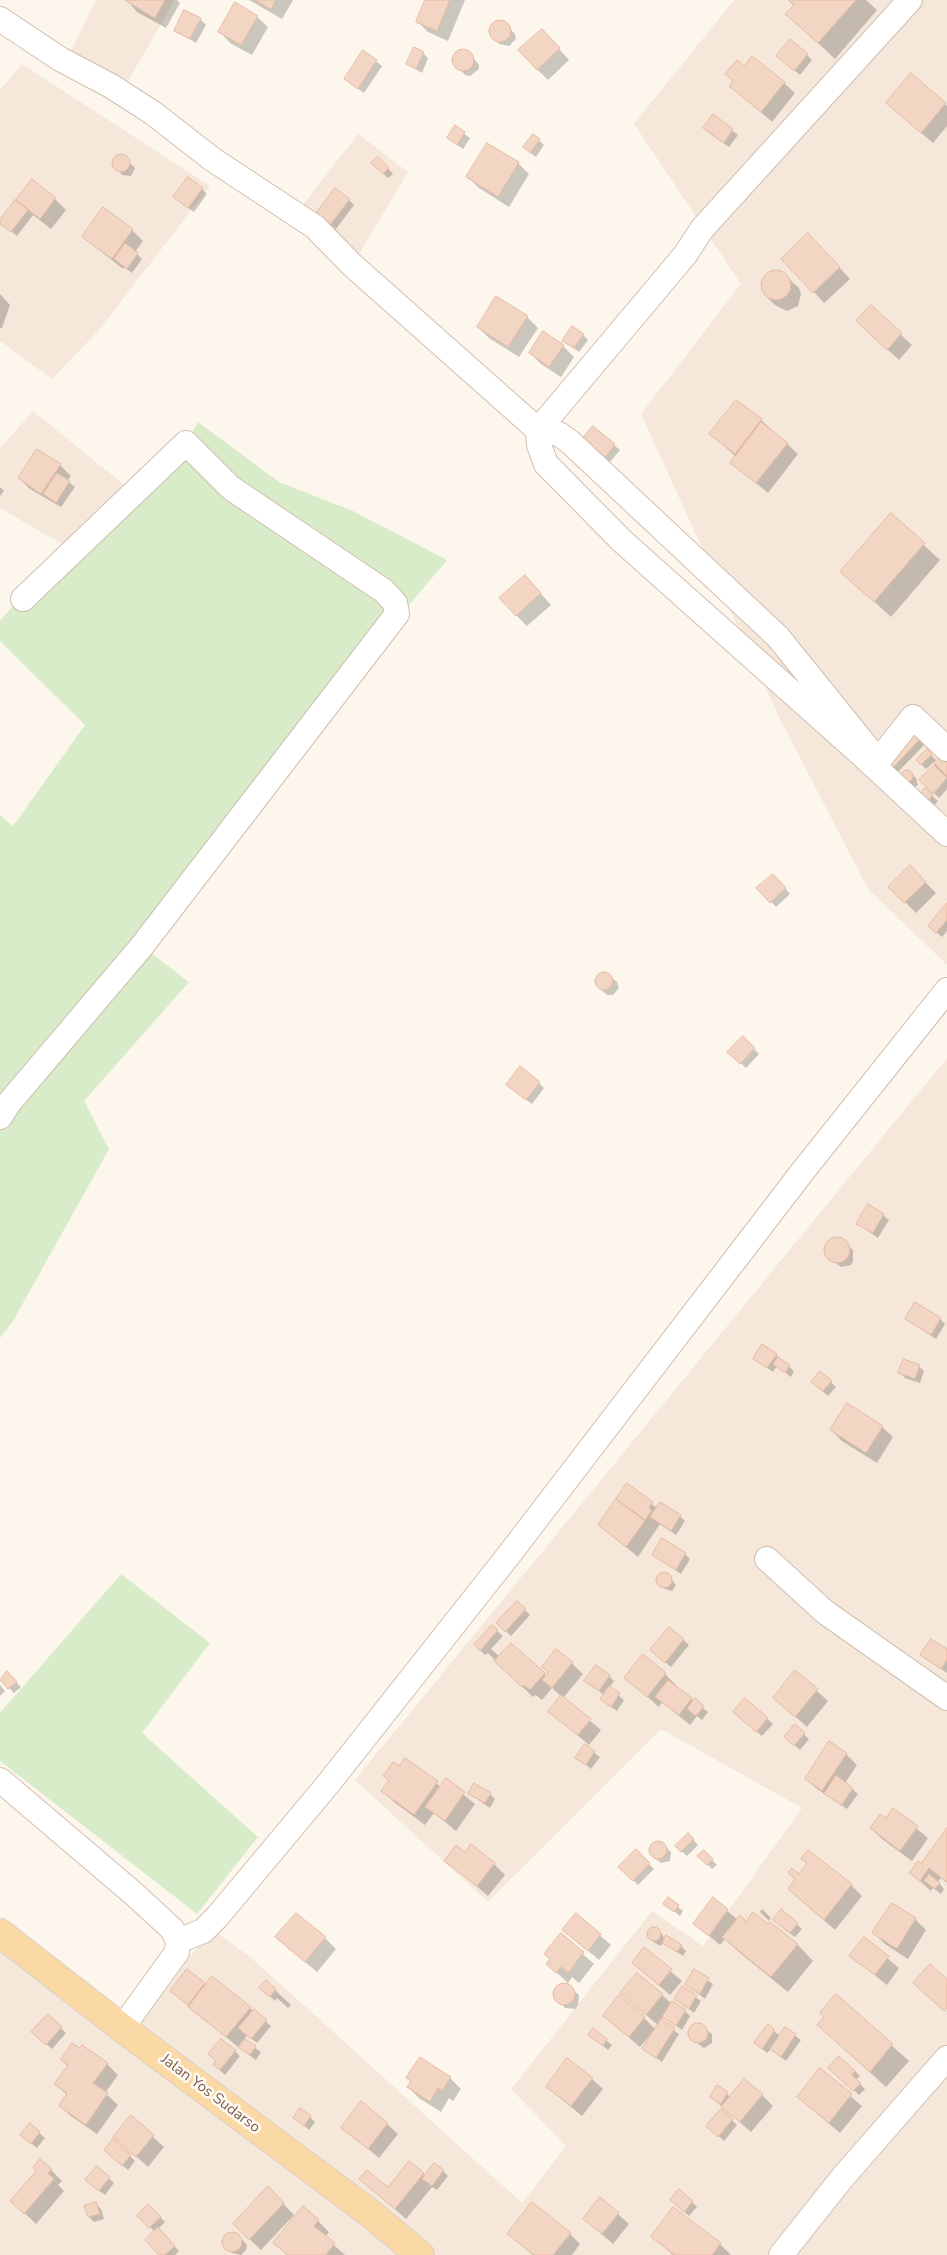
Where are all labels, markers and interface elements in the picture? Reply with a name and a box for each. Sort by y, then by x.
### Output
street label: Jalan Yos Sudarso [157,2051,263,2137]

